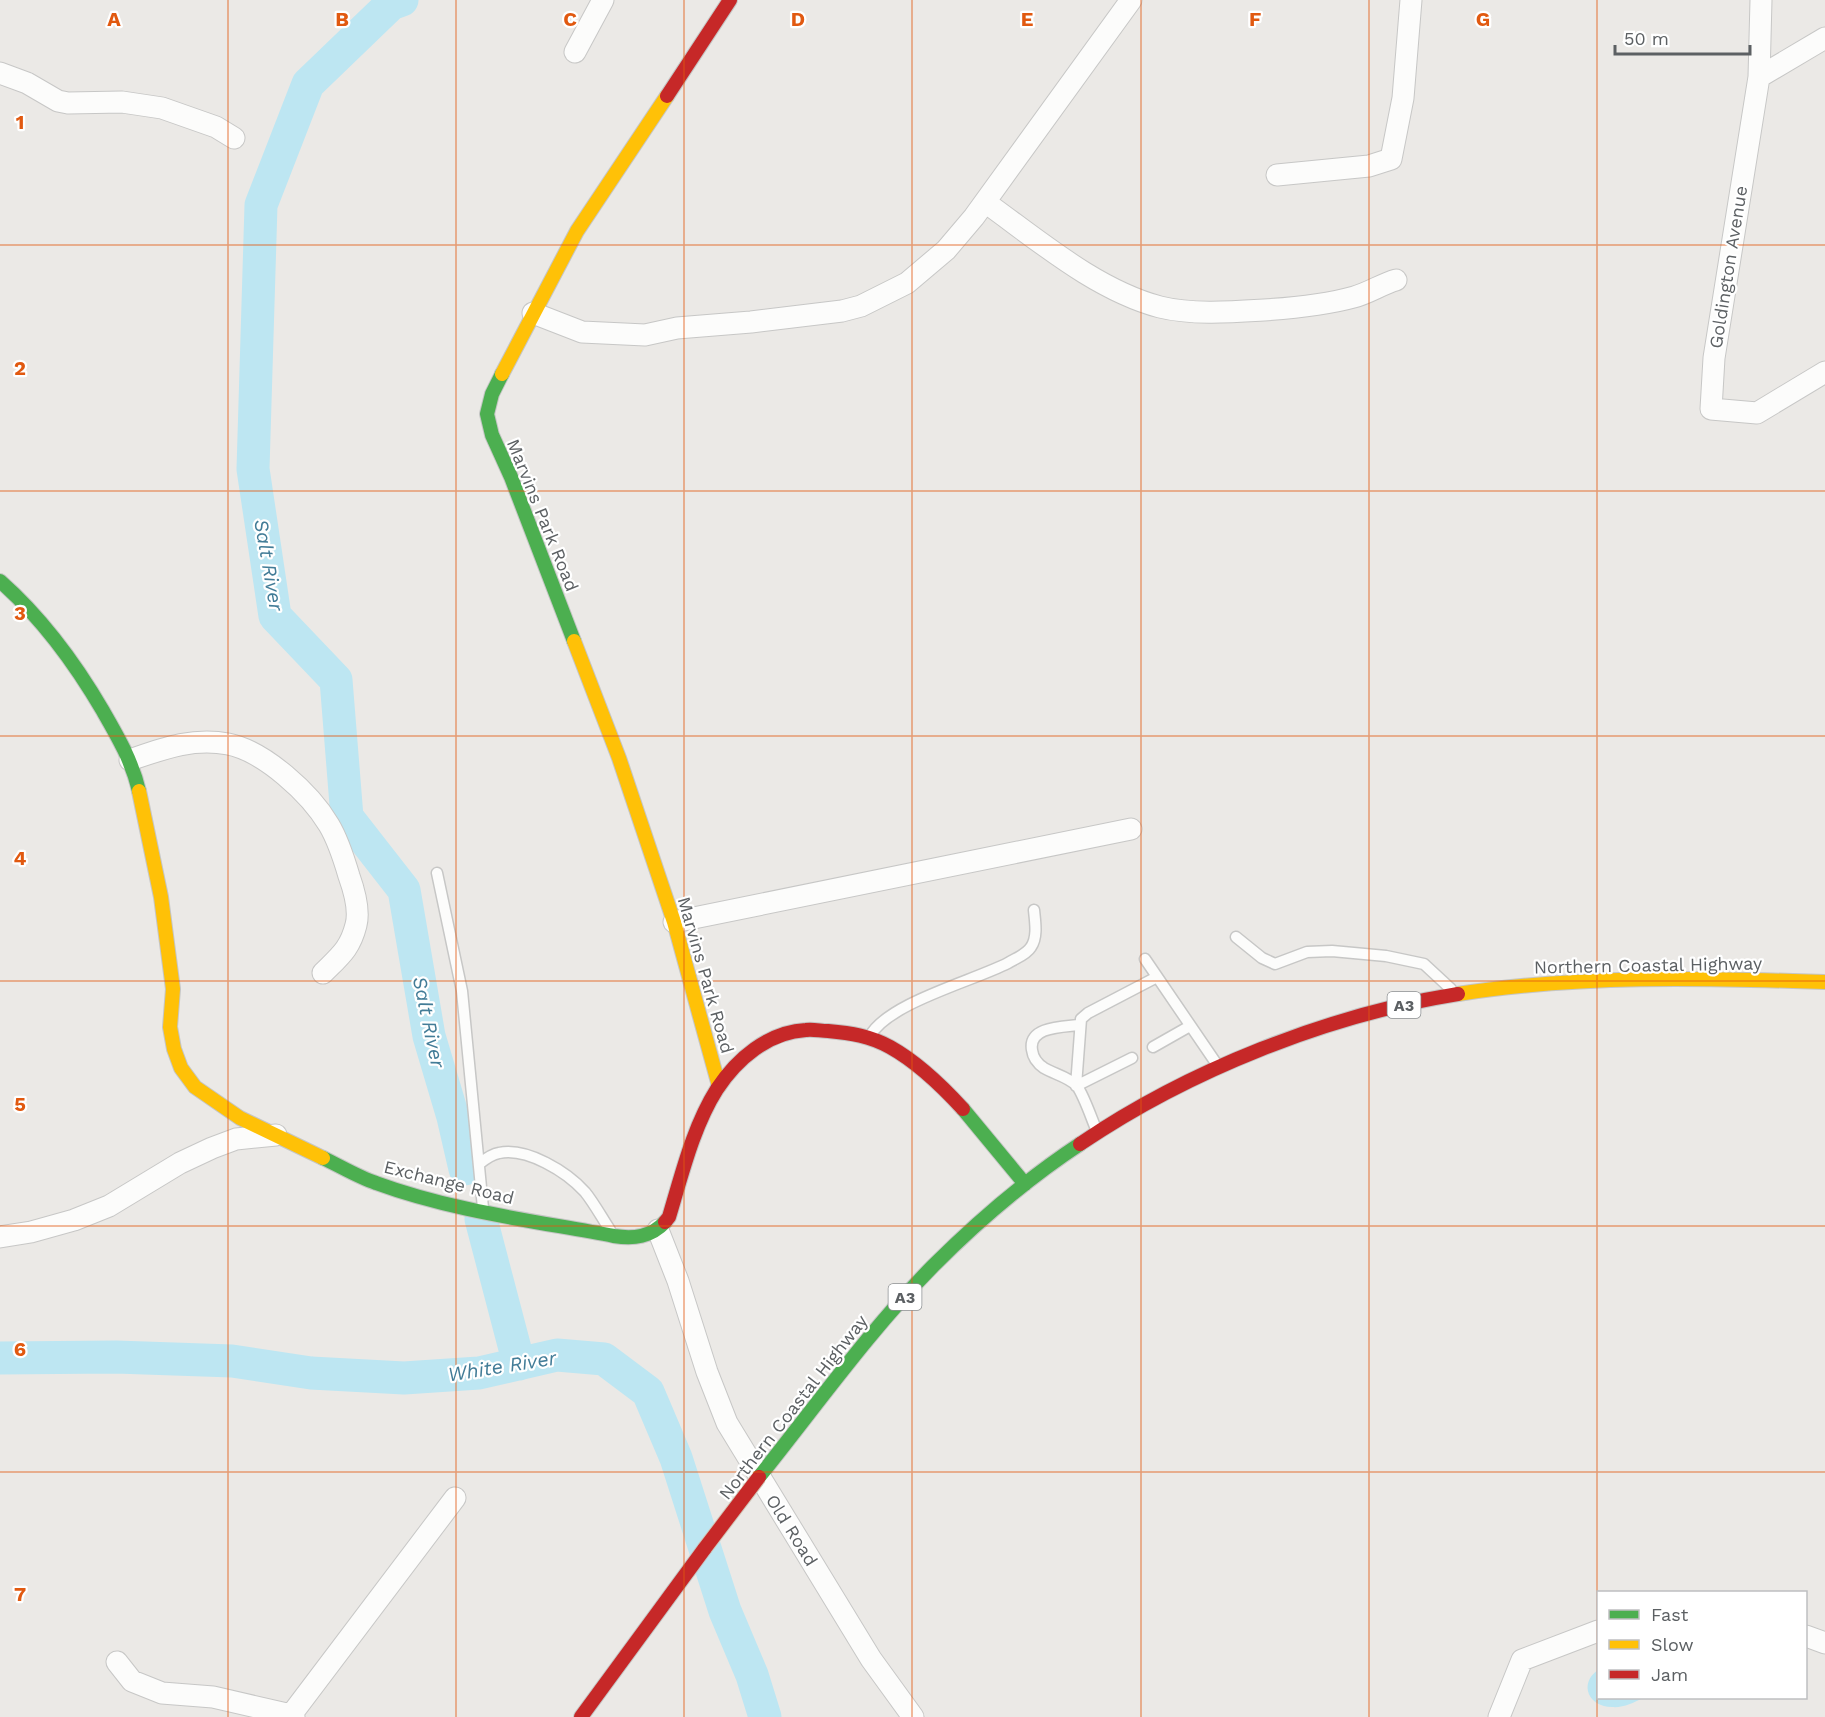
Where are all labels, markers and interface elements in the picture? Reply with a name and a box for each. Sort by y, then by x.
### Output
text: A [107,7,121,31]
text: B [335,7,349,31]
text: C [563,7,577,31]
text: D [791,7,805,31]
text: E [1021,7,1033,31]
text: F [1249,7,1261,31]
text: G [1476,7,1490,31]
scale bar [1615,18,1750,56]
text: 50 m [1624,28,1669,49]
text: 1 [16,110,24,134]
street label: Goldington Avenue [1705,184,1751,350]
text: 2 [14,356,26,380]
street label: Marvins Park Road [503,436,583,594]
water label: Salt River [249,517,289,614]
text: 3 [14,601,26,625]
text: 4 [14,846,27,870]
street label: Marvins Park Road [674,894,738,1056]
street label: Northern Coastal Highway [1534,952,1763,977]
water label: Salt River [408,974,451,1071]
road number: A3 [1388,992,1420,1018]
text: 5 [14,1092,26,1116]
street label: Exchange Road [382,1156,516,1208]
road number: A3 [888,1284,922,1310]
street label: Northern Coastal Highway [714,1310,872,1503]
text: 6 [14,1337,26,1361]
water label: White River [446,1345,559,1386]
street label: Old Road [762,1490,822,1570]
text: 7 [14,1582,26,1606]
legend [1597,1591,1807,1699]
text: Fast [1651,1604,1689,1625]
text: Slow [1651,1634,1694,1655]
text: Jam [1651,1664,1688,1685]

